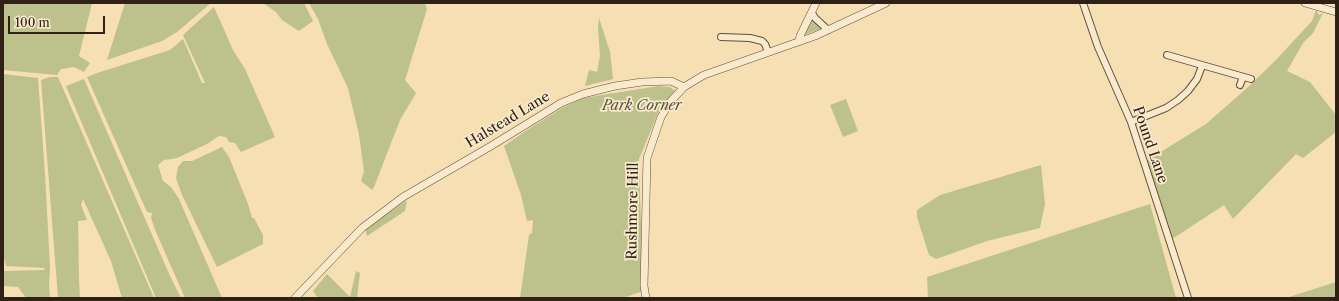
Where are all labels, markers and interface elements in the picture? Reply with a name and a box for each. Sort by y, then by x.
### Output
scale bar [10,8,107,34]
text: 100 m [15,15,50,30]
street label: Halstead Lane [463,88,553,152]
park label: Park Corner [602,98,682,114]
street label: Pound Lane [1129,104,1171,186]
street label: Rushmore Hill [624,162,642,260]

